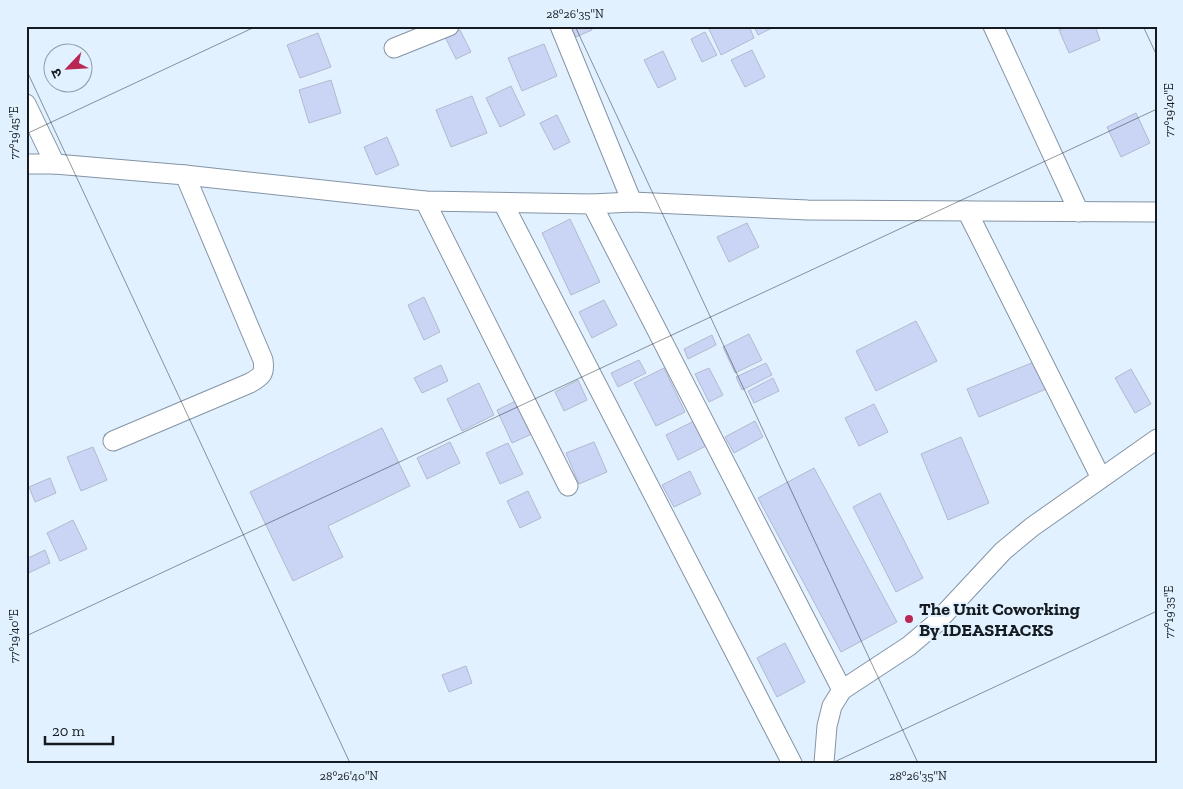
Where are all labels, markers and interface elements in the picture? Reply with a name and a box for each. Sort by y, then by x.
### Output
text: 28°26'35"N [546,7,604,21]
north arrow [42,42,92,92]
text: उ [47,65,66,81]
text: 77°19'40"E [1162,83,1176,137]
text: 77°19'45"E [7,106,21,160]
text: 77°19'35"E [1162,586,1176,638]
place label: The Unit Coworking By IDEASHACKS [919,598,1080,641]
text: 77°19'40"E [7,609,21,663]
marker: The Unit Coworking By IDEASHACKS [903,613,915,625]
scale bar [45,714,112,746]
text: 20 m [52,722,85,740]
text: 28°26'40"N [320,769,378,783]
text: 28°26'35"N [889,769,947,783]

